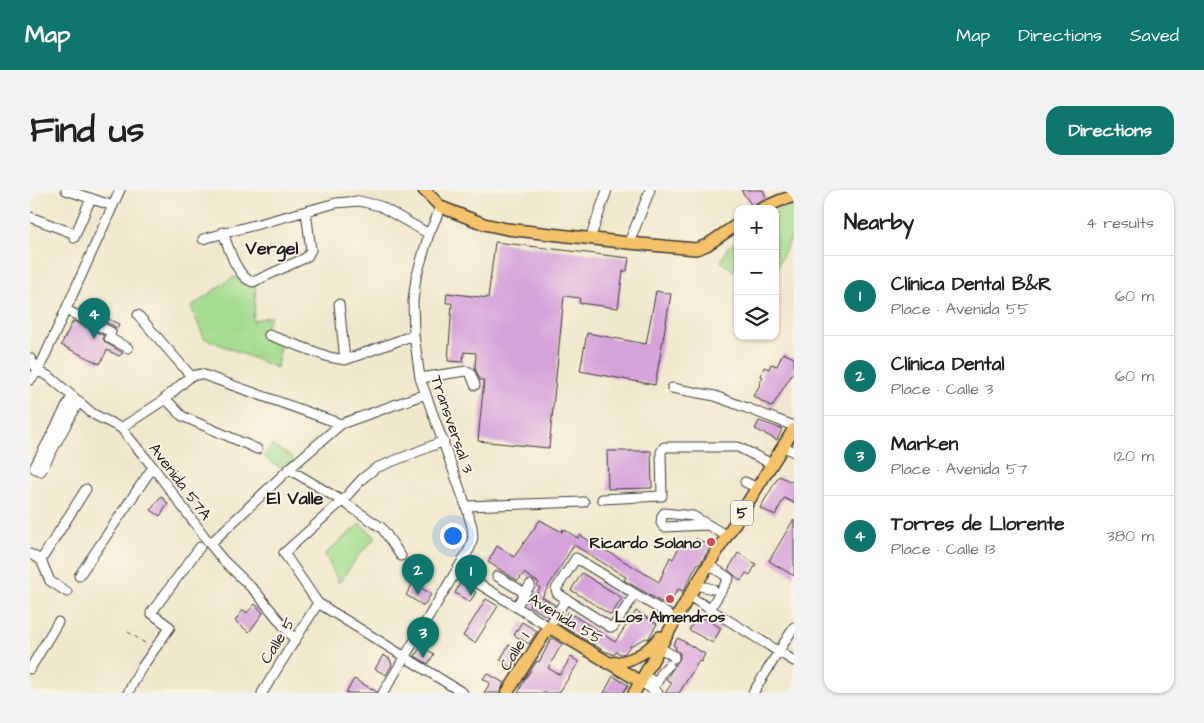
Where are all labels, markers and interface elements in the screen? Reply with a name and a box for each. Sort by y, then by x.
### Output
text: Map [25,18,70,52]
text: Map [956,23,990,48]
text: Directions [1018,23,1102,48]
text: Saved [1130,23,1179,48]
text: Find us [30,106,144,155]
button: Directions [1046,106,1174,155]
map controls [734,205,779,340]
button: + [734,205,779,250]
text: Nearby [844,208,914,237]
text: 4 results [1086,212,1154,234]
district label: Vergel [245,236,299,262]
button: − [734,250,779,295]
text: Clínica Dental B&R [891,271,1052,298]
text: 1 [859,285,861,307]
text: 60 m [1115,285,1154,307]
button: layers [734,295,779,340]
pin: 4 [78,298,110,339]
text: Place · Avenida 55 [891,298,1029,320]
text: Clínica Dental [891,351,1004,378]
text: 2 [855,365,865,387]
text: 60 m [1115,365,1154,387]
street label: Transversal 3 [425,373,479,476]
text: Place · Calle 3 [891,378,993,400]
text: Marken [891,431,958,458]
street label: Avenida 57A [144,438,217,525]
text: 3 [856,445,864,467]
text: 120 m [1114,445,1154,467]
text: Place · Avenida 57 [891,458,1027,480]
district label: El Valle [267,486,324,511]
road number: 5 [731,500,753,526]
text: Torres de Llorente [891,511,1065,538]
your location [440,523,466,549]
text: 4 [855,525,865,547]
text: 380 m [1107,525,1154,547]
place label: Ricardo Solano [590,532,702,554]
marker: Ricardo Solano [705,536,717,548]
text: Place · Calle 13 [891,538,995,560]
pin: 2 [402,554,434,595]
pin: 1 [455,555,487,596]
street label: Avenida 55 [524,588,607,650]
marker: Los Almendros [664,593,676,605]
place label: Los Almendros [615,606,725,628]
street label: Calle 5 [255,613,301,668]
pin: 3 [407,617,439,658]
street label: Calle 1 [494,628,535,675]

